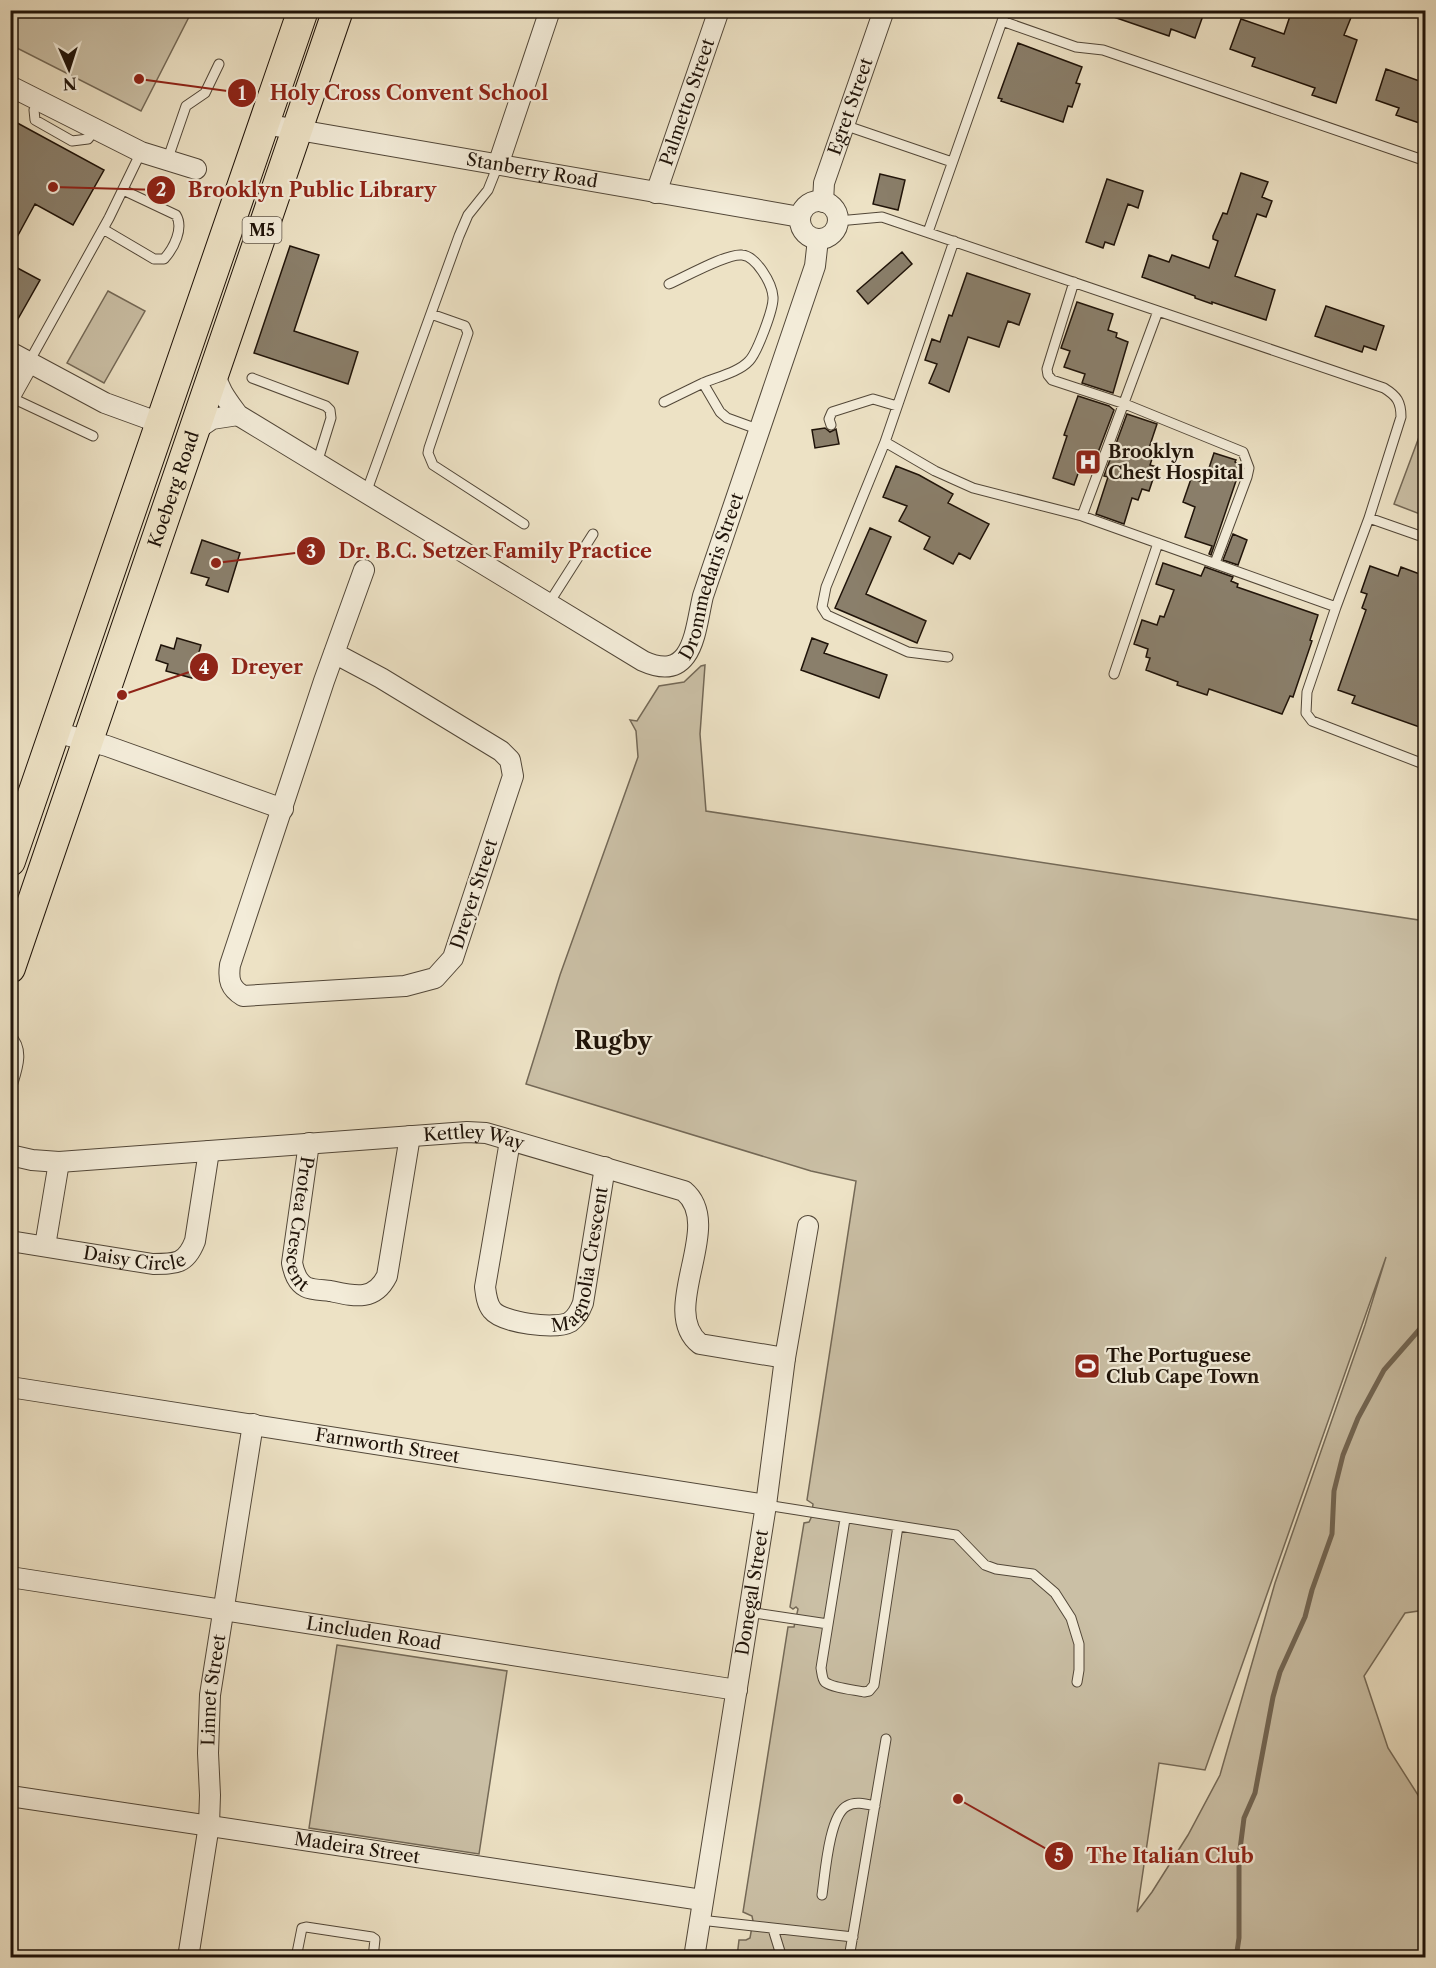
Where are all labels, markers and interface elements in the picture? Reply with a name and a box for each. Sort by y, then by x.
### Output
street label: Palmetto Street [655,35,720,169]
north arrow [39,39,99,99]
street label: Egret Street [824,54,878,158]
text: N [62,74,77,94]
callout: Holy Cross Convent School [227,74,560,112]
text: Holy Cross Convent School [270,81,548,105]
text: 1 [238,83,246,105]
street label: Stanberry Road [465,148,599,193]
callout: Brooklyn Public Library [146,171,448,209]
text: Brooklyn Public Library [188,178,437,202]
text: 2 [156,179,166,201]
road number: M5 [242,217,282,243]
street label: Koeberg Road [144,428,204,550]
place label: Brooklyn Chest Hospital [1108,441,1244,484]
hospital icon: Brooklyn Chest Hospital [1073,447,1103,477]
street label: Drommedaris Street [675,489,748,664]
callout: Dr. B.C. Setzer Family Practice [296,532,664,570]
text: Dr. B.C. Setzer Family Practice [338,539,652,563]
text: 3 [306,541,316,563]
callout: Dreyer [189,648,315,686]
text: Dreyer [231,655,303,679]
text: 4 [199,657,209,679]
street label: Dreyer Street [446,836,502,952]
district label: Rugby [574,1026,653,1055]
street label: Kettley Way [422,1121,528,1155]
street label: Protea Crescent [281,1155,318,1297]
street label: Magnolia Crescent [550,1184,613,1337]
street label: Daisy Circle [82,1242,190,1275]
place label: The Portuguese Club Cape Town [1106,1345,1260,1388]
sports icon: The Portuguese Club Cape Town [1072,1351,1102,1381]
street label: Farnworth Street [314,1424,462,1468]
street label: Donegal Street [731,1527,773,1657]
street label: Lincluden Road [305,1612,443,1655]
street label: Linnet Street [197,1632,231,1746]
street label: Madeira Street [293,1828,422,1869]
callout: The Italian Club [1044,1837,1266,1875]
text: The Italian Club [1086,1844,1254,1868]
text: 5 [1054,1845,1064,1867]

